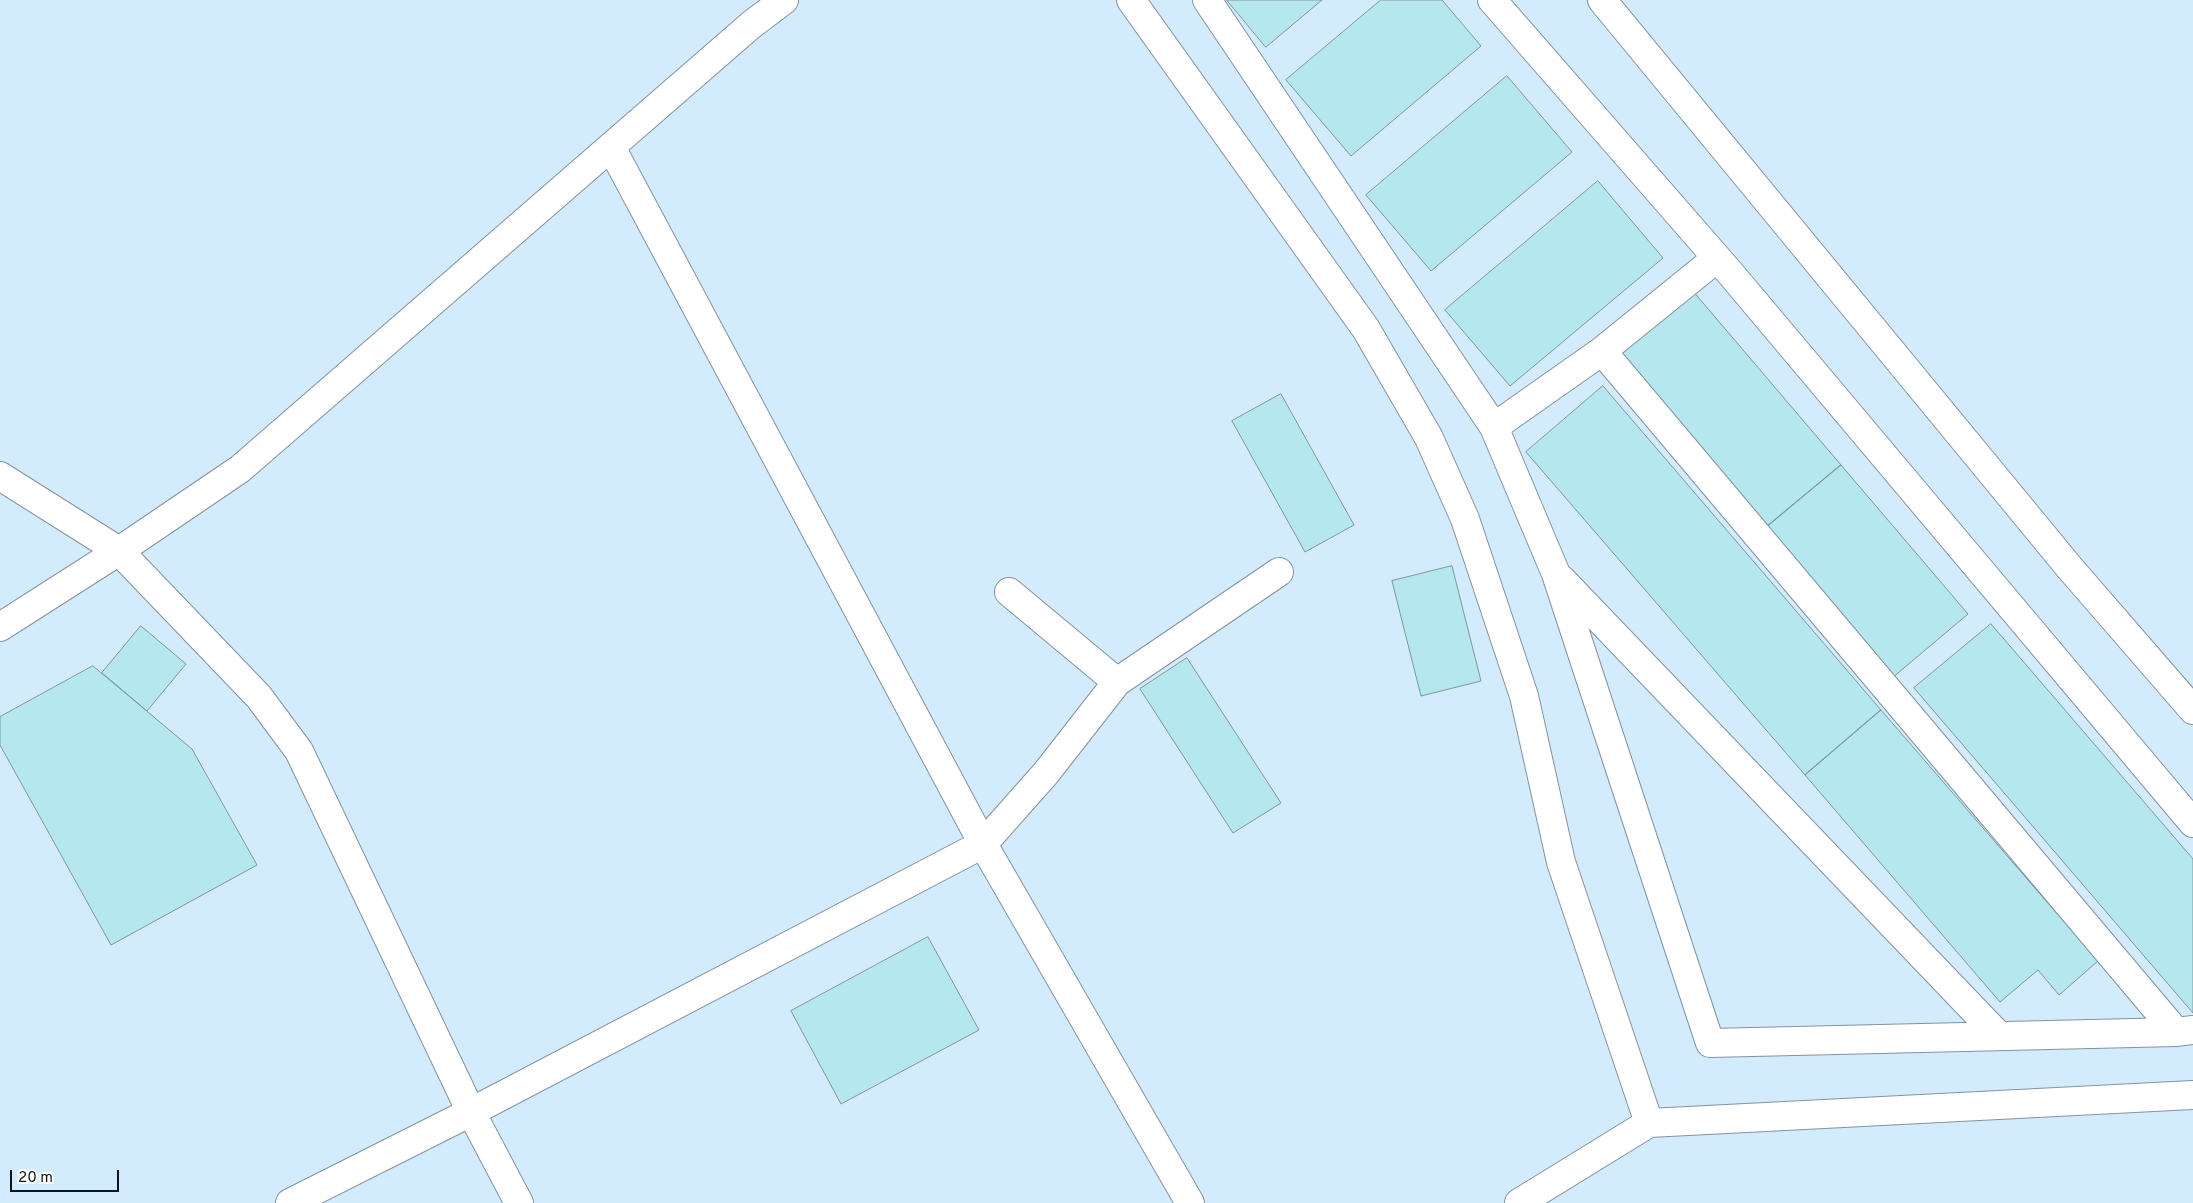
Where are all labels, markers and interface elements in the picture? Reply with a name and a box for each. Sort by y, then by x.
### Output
scale bar [12,1160,121,1192]
text: 20 m [18,1169,53,1188]

